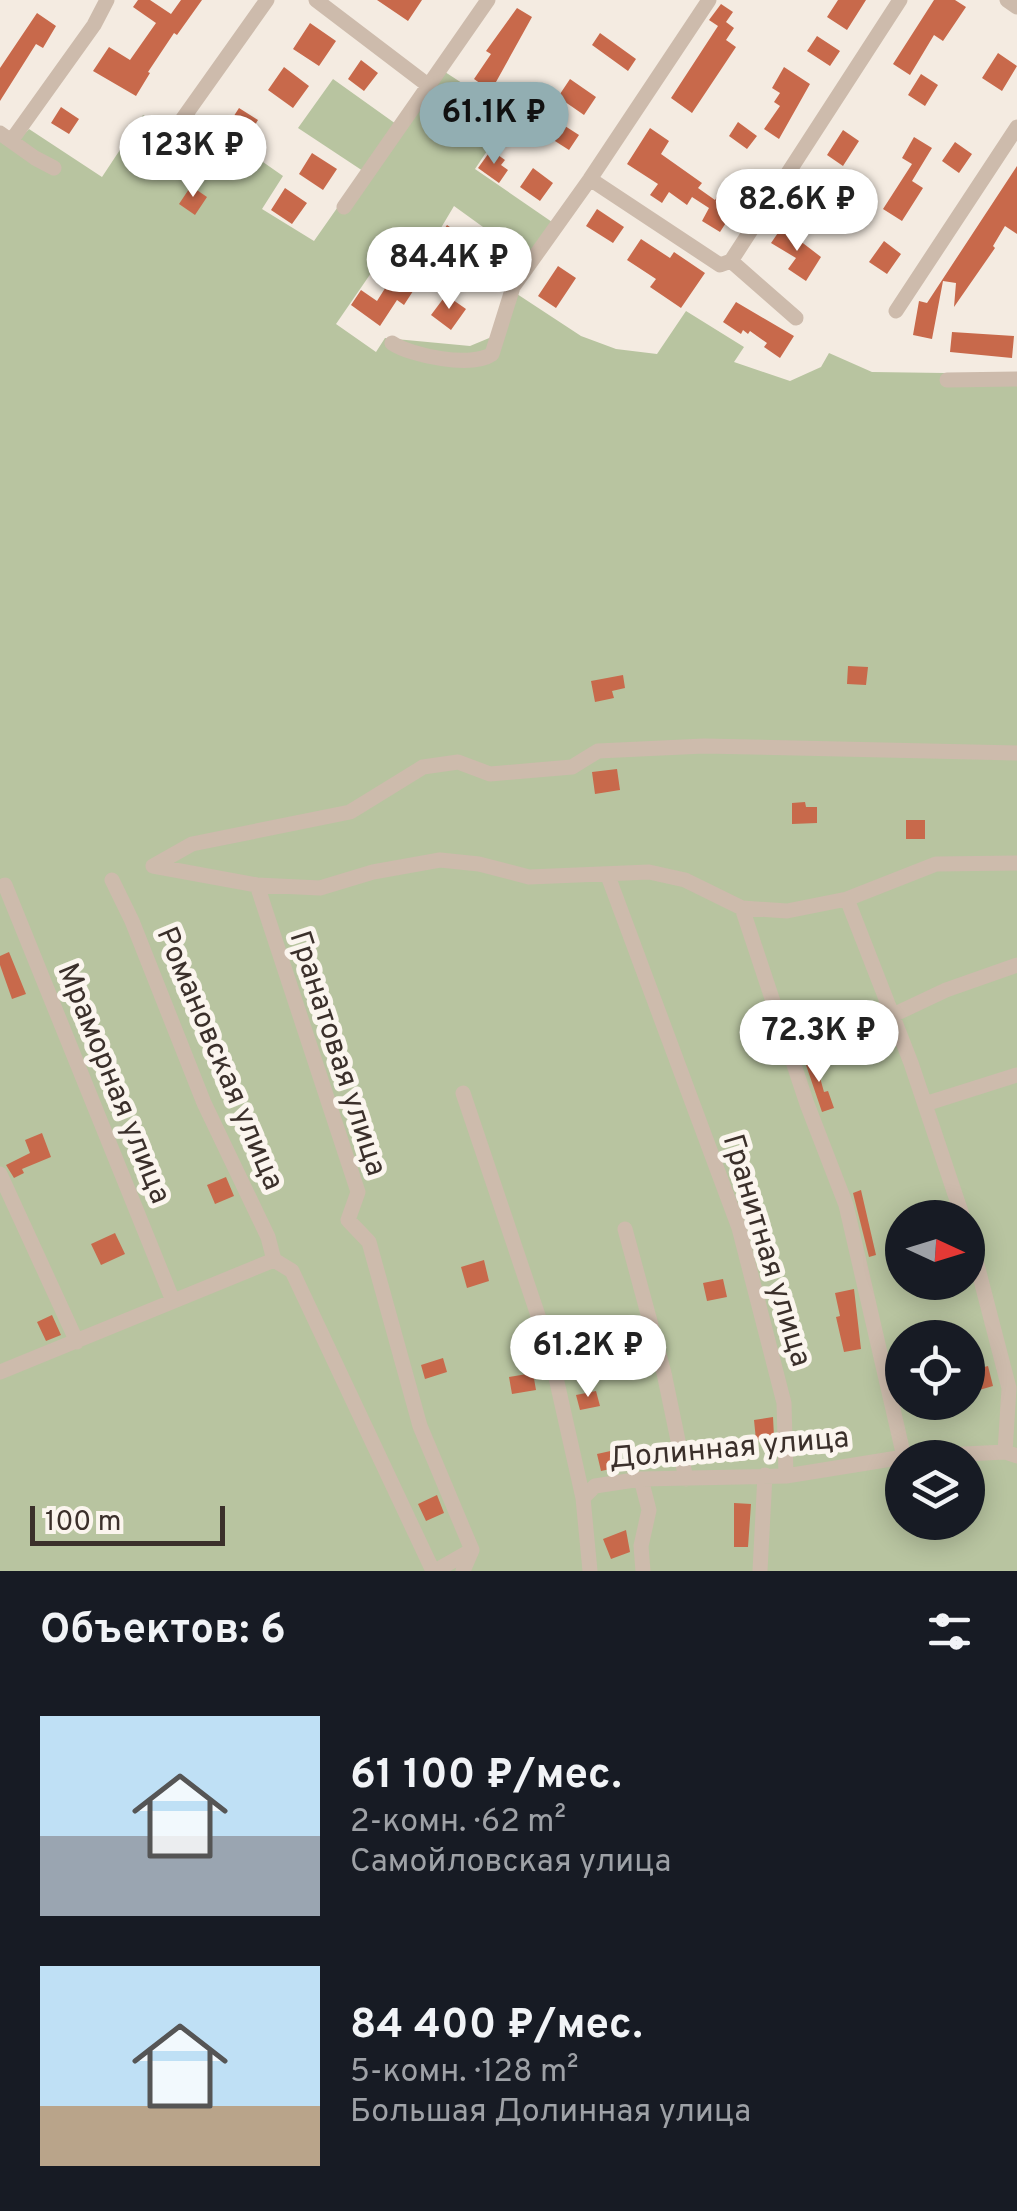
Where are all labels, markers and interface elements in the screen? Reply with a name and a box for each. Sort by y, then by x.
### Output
pin: 61.1K ₽ [402,82,586,167]
text: 61.1K ₽ [442,94,546,134]
pin: 123K ₽ [112,115,274,200]
text: 123K ₽ [141,127,245,167]
pin: 82.6K ₽ [705,169,889,254]
text: 82.6K ₽ [738,181,856,221]
pin: 84.4K ₽ [357,227,541,312]
text: 84.4K ₽ [389,239,509,279]
street label: Романовская улица [146,922,291,1196]
street label: Гранатовая улица [280,927,394,1181]
street label: Мраморная улица [48,958,178,1209]
pin: 72.3K ₽ [727,1000,911,1085]
text: 72.3K ₽ [762,1012,876,1052]
street label: Гранитная улица [713,1130,819,1371]
north arrow [885,1200,985,1300]
map controls [885,1200,985,1540]
pin: 61.2K ₽ [496,1315,680,1400]
button: locate [885,1320,985,1420]
text: 61.2K ₽ [532,1327,644,1367]
street label: Долинная улица [608,1421,851,1478]
button: layers [885,1440,985,1540]
scale bar [30,1501,225,1546]
text: 100 m [45,1505,121,1541]
icon: filters [922,1604,977,1659]
text: Объектов: 6 [40,1605,286,1658]
text: 61 100 ₽/мес. [350,1750,622,1803]
icon: home [120,1756,240,1876]
text: 2-комн. · 62 m² [350,1803,566,1843]
text: Самойловская улица [350,1843,671,1883]
text: 84 400 ₽/мес. [350,2000,643,2053]
icon: home [120,2006,240,2126]
text: 5-комн. · 128 m² [350,2053,579,2093]
text: Большая Долинная улица [350,2093,751,2133]

